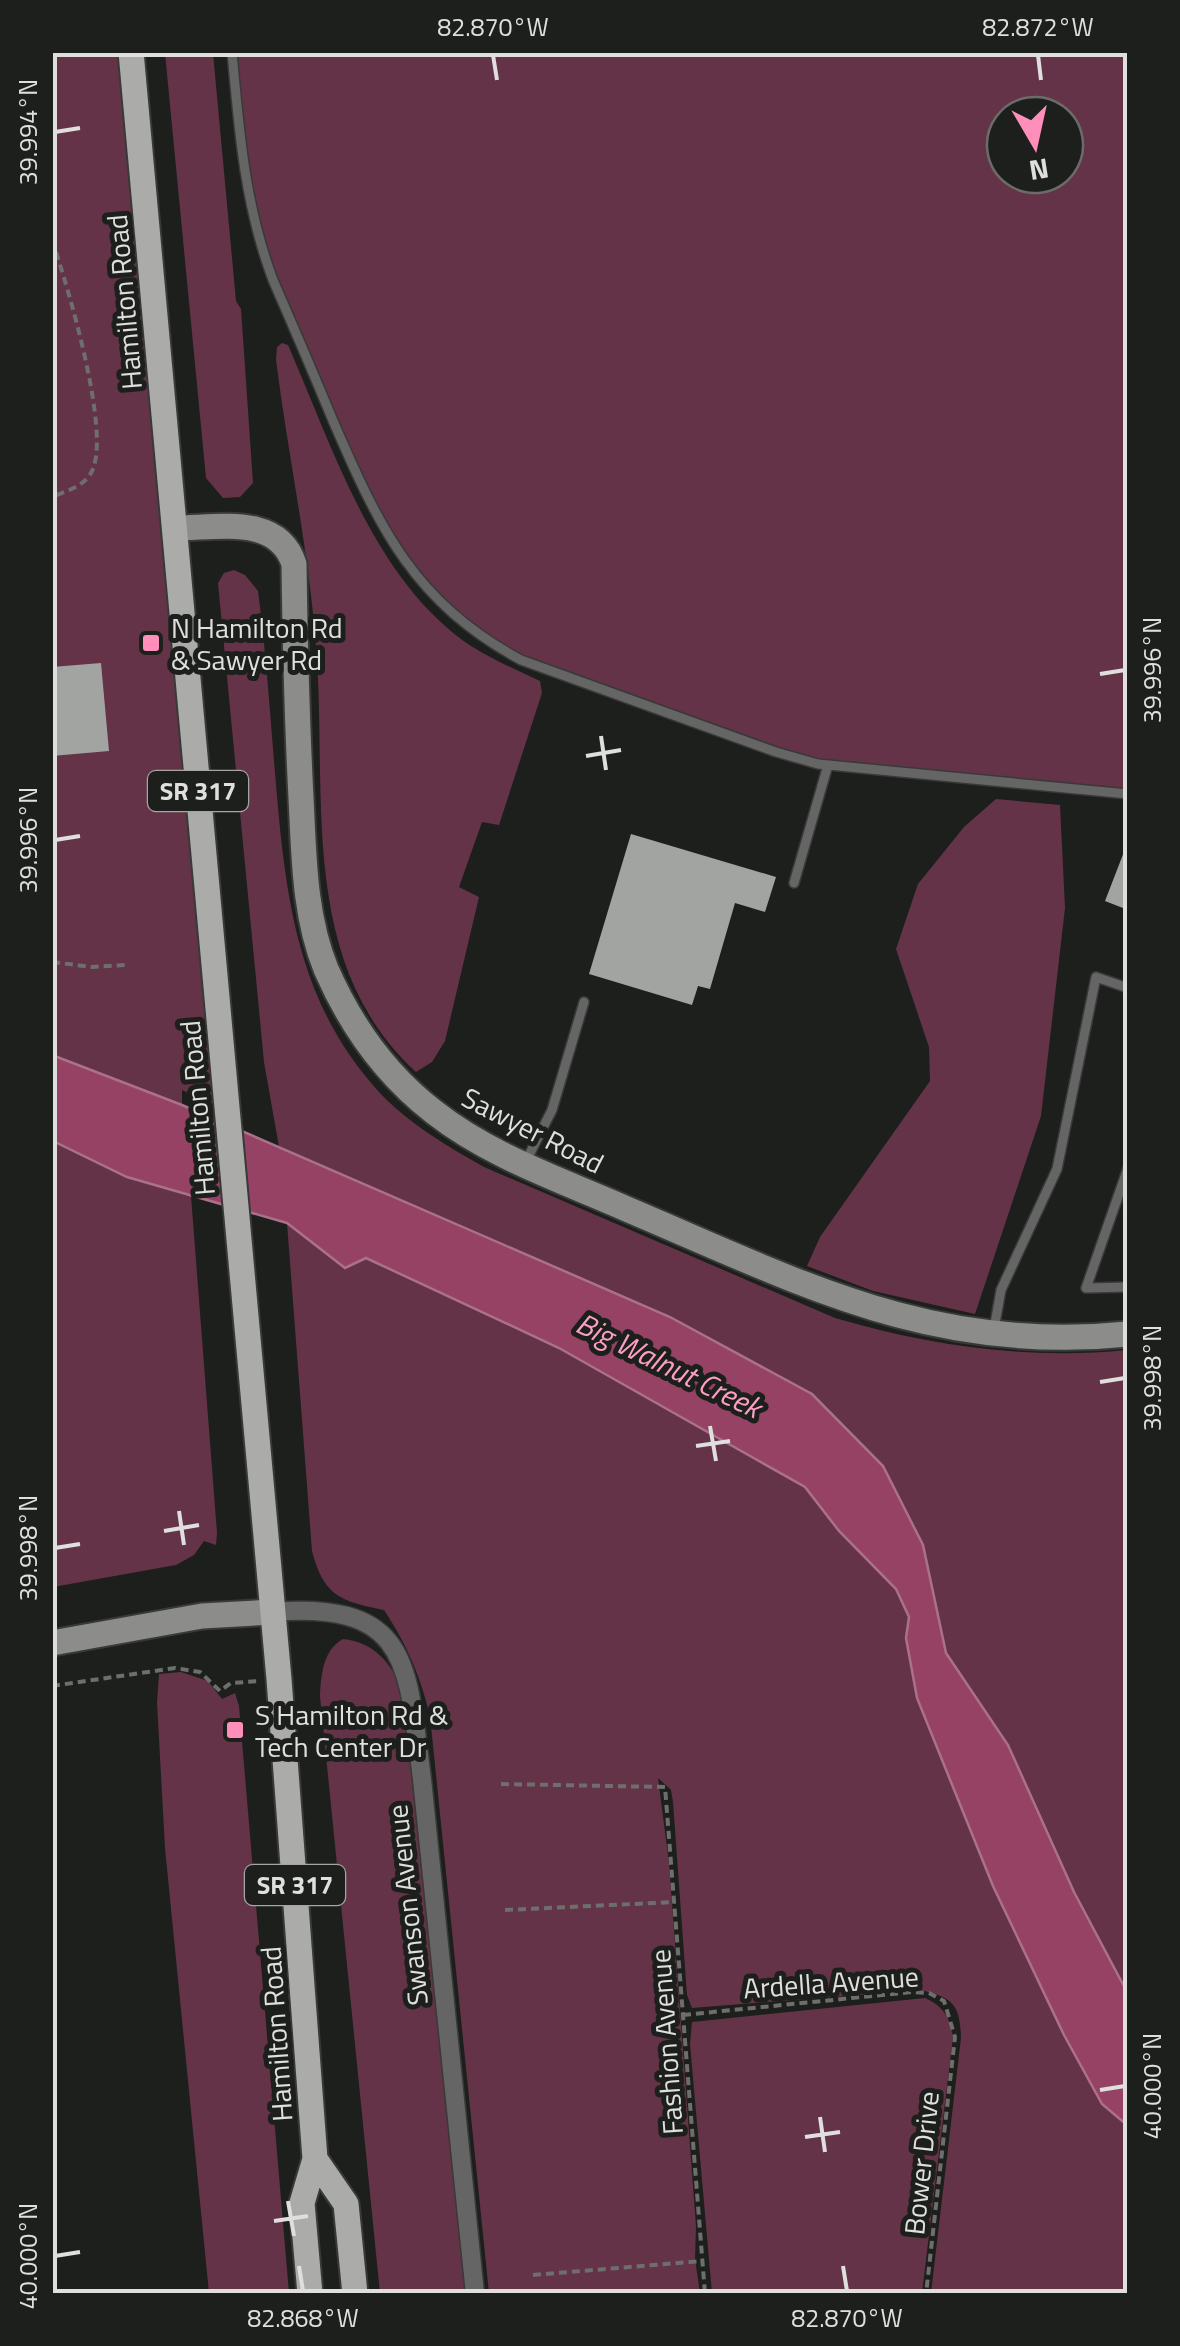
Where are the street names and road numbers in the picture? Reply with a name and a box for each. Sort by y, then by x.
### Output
street label: Hamilton Road [95,213,153,391]
road number: SR 317 [148,771,248,811]
street label: Hamilton Road [168,1019,226,1197]
street label: Sawyer Road [454,1076,612,1184]
street label: Swanson Avenue [375,1802,439,2008]
road number: SR 317 [245,1865,345,1905]
street label: Hamilton Road [248,1945,304,2123]
street label: Fashion Avenue [638,1948,694,2136]
street label: Ardella Avenue [742,1954,920,2010]
street label: Bower Drive [892,2089,950,2237]

